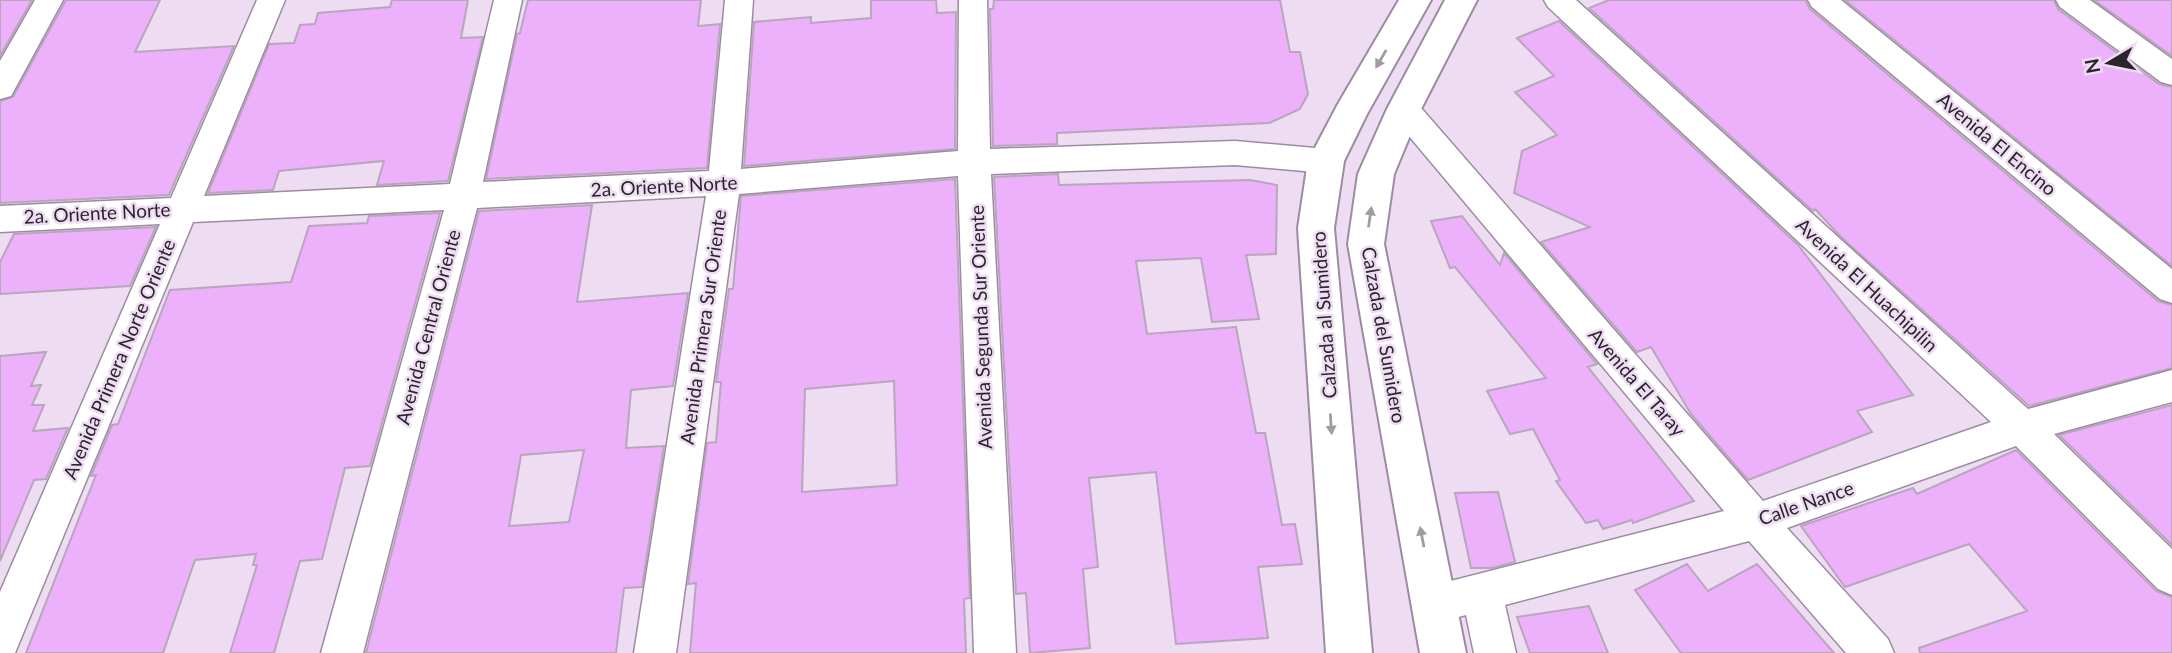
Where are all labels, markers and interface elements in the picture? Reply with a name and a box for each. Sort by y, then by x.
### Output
north arrow [2074,28,2144,98]
one-way arrow [1375,50,1388,69]
text: N [2079,57,2104,75]
street label: Avenida El Encino [1933,87,2062,200]
street label: 2a. Oriente Norte [590,170,738,201]
street label: 2a. Oriente Norte [23,197,171,228]
street label: Avenida Segunda Sur Oriente [965,205,996,449]
one-way arrow [1364,206,1375,228]
street label: Avenida Primera Sur Oriente [675,208,730,446]
street label: Avenida El Huachipilin [1792,213,1943,356]
street label: Avenida Central Oriente [390,227,465,427]
street label: Calzada al Sumidero [1306,231,1341,399]
street label: Avenida Primera Norte Oriente [57,235,180,482]
street label: Calzada del Sumidero [1358,245,1411,425]
street label: Avenida El Taray [1584,323,1691,441]
one-way arrow [1326,413,1337,435]
street label: Calle Nance [1755,476,1856,530]
one-way arrow [1417,526,1428,548]

